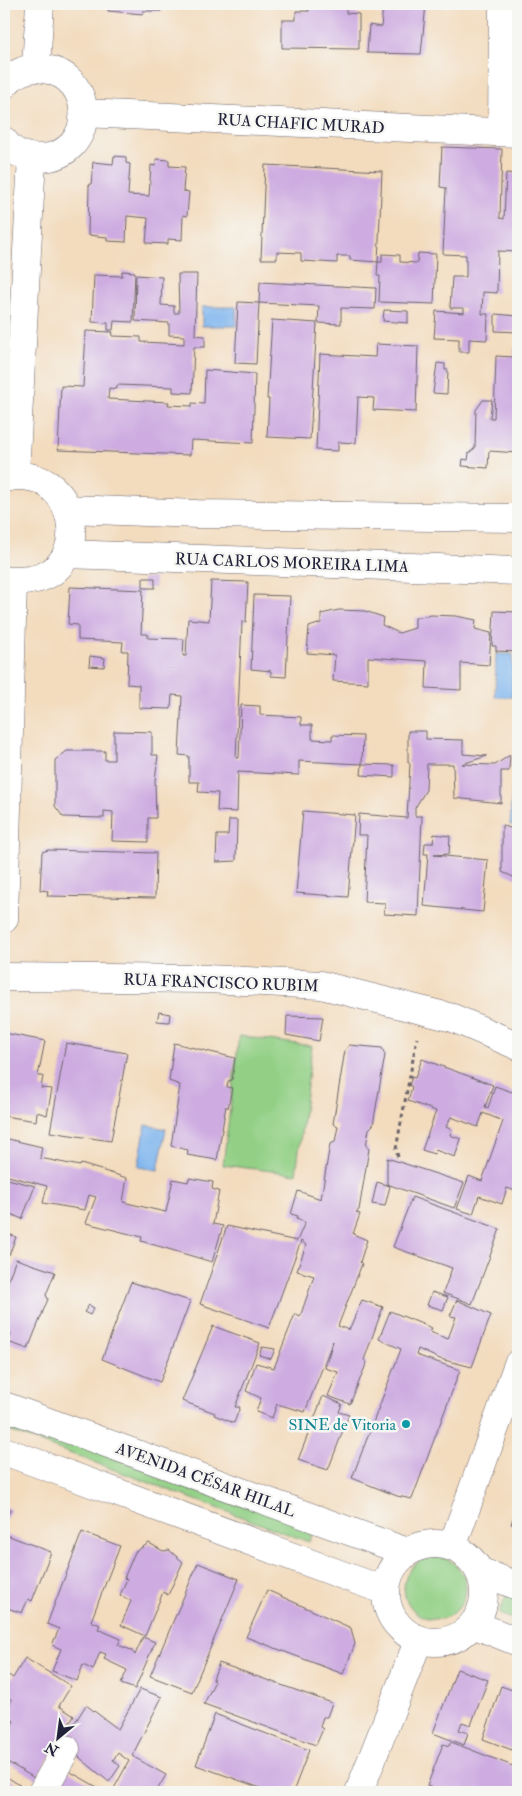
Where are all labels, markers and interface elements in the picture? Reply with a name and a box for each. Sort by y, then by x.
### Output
street label: RUA CHAFIC MURAD [217,110,385,138]
street label: RUA CARLOS MOREIRA LIMA [175,549,409,577]
street label: RUA FRANCISCO RUBIM [123,970,319,996]
place label: SINE de Vitoria [288,1415,396,1435]
marker: SINE de Vitoria [400,1418,412,1430]
street label: AVENIDA CÉSAR HILAL [112,1437,299,1522]
north arrow [32,1714,82,1764]
text: N [42,1738,62,1760]

